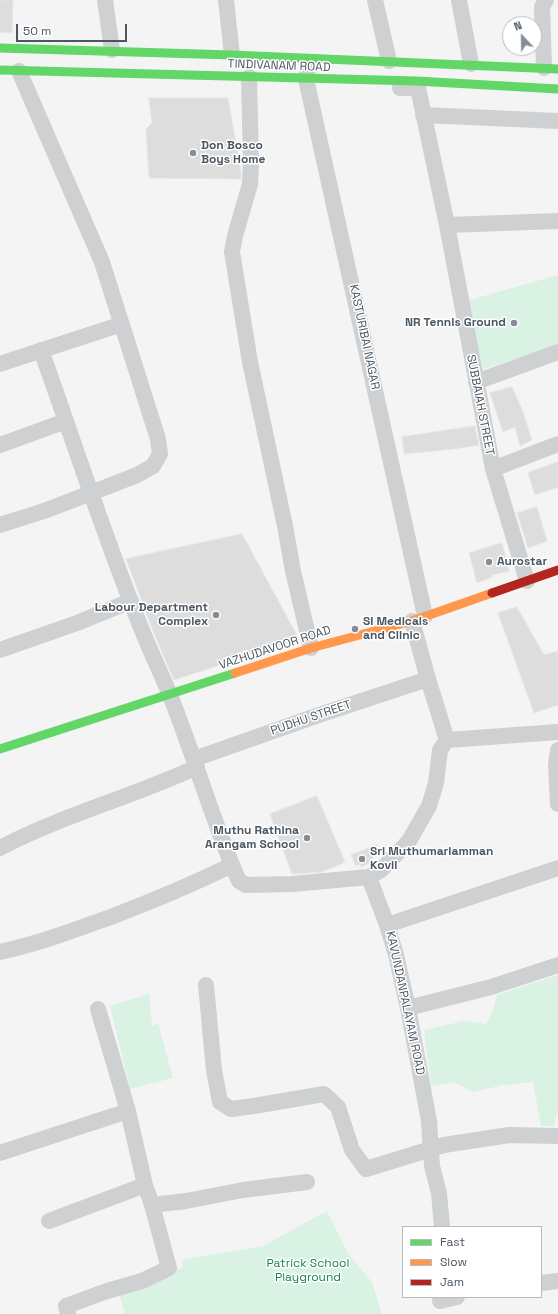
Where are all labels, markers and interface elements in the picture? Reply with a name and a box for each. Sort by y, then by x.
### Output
scale bar [18,16,129,42]
north arrow [502,16,542,56]
text: N [512,18,524,34]
text: 50 m [23,23,51,39]
street label: TINDIVANAM ROAD [227,57,331,75]
place label: Don Bosco Boys Home [201,139,265,167]
marker: Don Bosco Boys Home [188,148,198,158]
street label: KASTURIBAI NAGAR [346,283,382,391]
place label: NR Tennis Ground [405,316,506,330]
marker: NR Tennis Ground [509,318,519,328]
street label: SUBBAIAH STREET [463,353,497,457]
place label: Aurostar [497,555,547,569]
marker: Aurostar [484,557,494,567]
place label: Labour Department Complex [95,601,208,629]
marker: Labour Department Complex [211,610,221,620]
place label: SI Medicals and Clinic [363,615,428,643]
street label: VAZHUDAVOOR ROAD [217,623,333,673]
marker: SI Medicals and Clinic [350,624,360,634]
street label: PUDHU STREET [269,697,353,739]
place label: Muthu Rathina Arangam School [205,824,299,852]
marker: Muthu Rathina Arangam School [302,833,312,843]
place label: Sri Muthumariamman Kovil [370,845,493,873]
marker: Sri Muthumariamman Kovil [357,854,367,864]
street label: KAVUNDANPALAYAM ROAD [383,930,427,1076]
legend [402,1226,542,1298]
text: Fast [440,1234,465,1250]
text: Slow [440,1254,467,1270]
park label: Patrick School Playground [267,1257,349,1285]
text: Jam [440,1274,464,1290]

